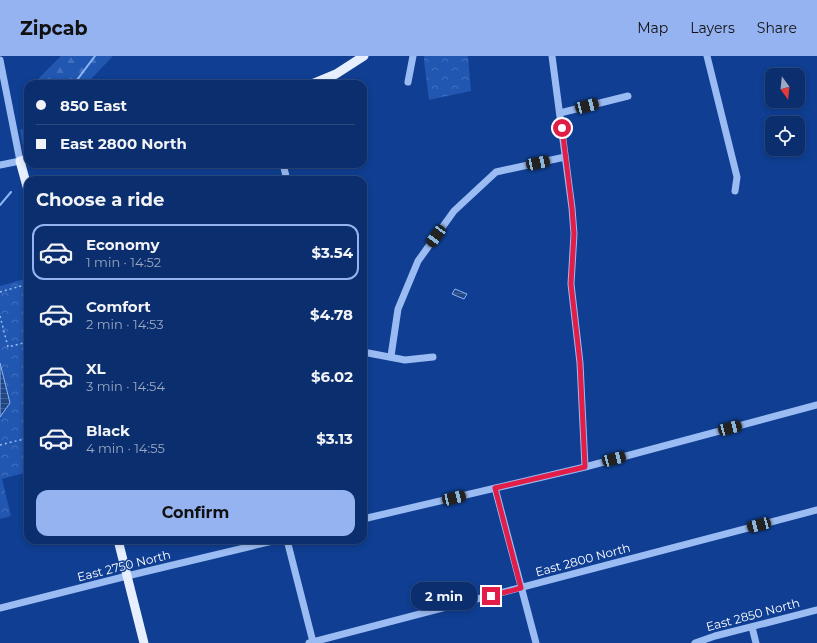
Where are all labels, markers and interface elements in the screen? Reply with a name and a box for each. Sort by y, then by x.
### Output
text: Zipcab [20,17,88,40]
text: Map [637,19,668,37]
text: Layers [690,19,735,37]
text: Share [757,19,797,37]
north arrow [765,68,805,108]
map controls [765,68,805,156]
text: 850 East [60,96,127,115]
car [574,97,600,115]
button: locate [765,116,805,156]
route start [553,119,571,137]
text: East 2800 North [60,134,187,153]
car [525,155,551,171]
text: Choose a ride [36,189,164,211]
car [424,223,448,249]
icon: car [38,234,74,270]
text: Economy [86,235,159,254]
text: $3.54 [311,243,353,262]
text: 1 min · 14:52 [86,254,161,270]
icon: car [38,296,74,332]
text: Comfort [86,297,151,316]
text: $4.78 [310,305,353,324]
text: 2 min · 14:53 [86,316,164,332]
icon: car [38,358,74,394]
text: XL [86,359,105,378]
text: $6.02 [311,367,353,386]
text: 3 min · 14:54 [86,378,165,394]
car [717,419,743,437]
icon: car [38,420,74,456]
text: Black [86,421,130,440]
text: $3.13 [316,429,353,448]
text: 4 min · 14:55 [86,440,165,456]
car [601,450,627,468]
car [441,489,467,507]
button: Confirm [36,490,355,536]
car [746,516,772,534]
street label: East 2800 North [534,540,632,579]
street label: East 2750 North [76,547,172,584]
callout: 2 min [411,582,477,610]
route end [482,587,500,605]
text: 2 min [425,588,463,604]
street label: East 2850 North [704,595,801,634]

